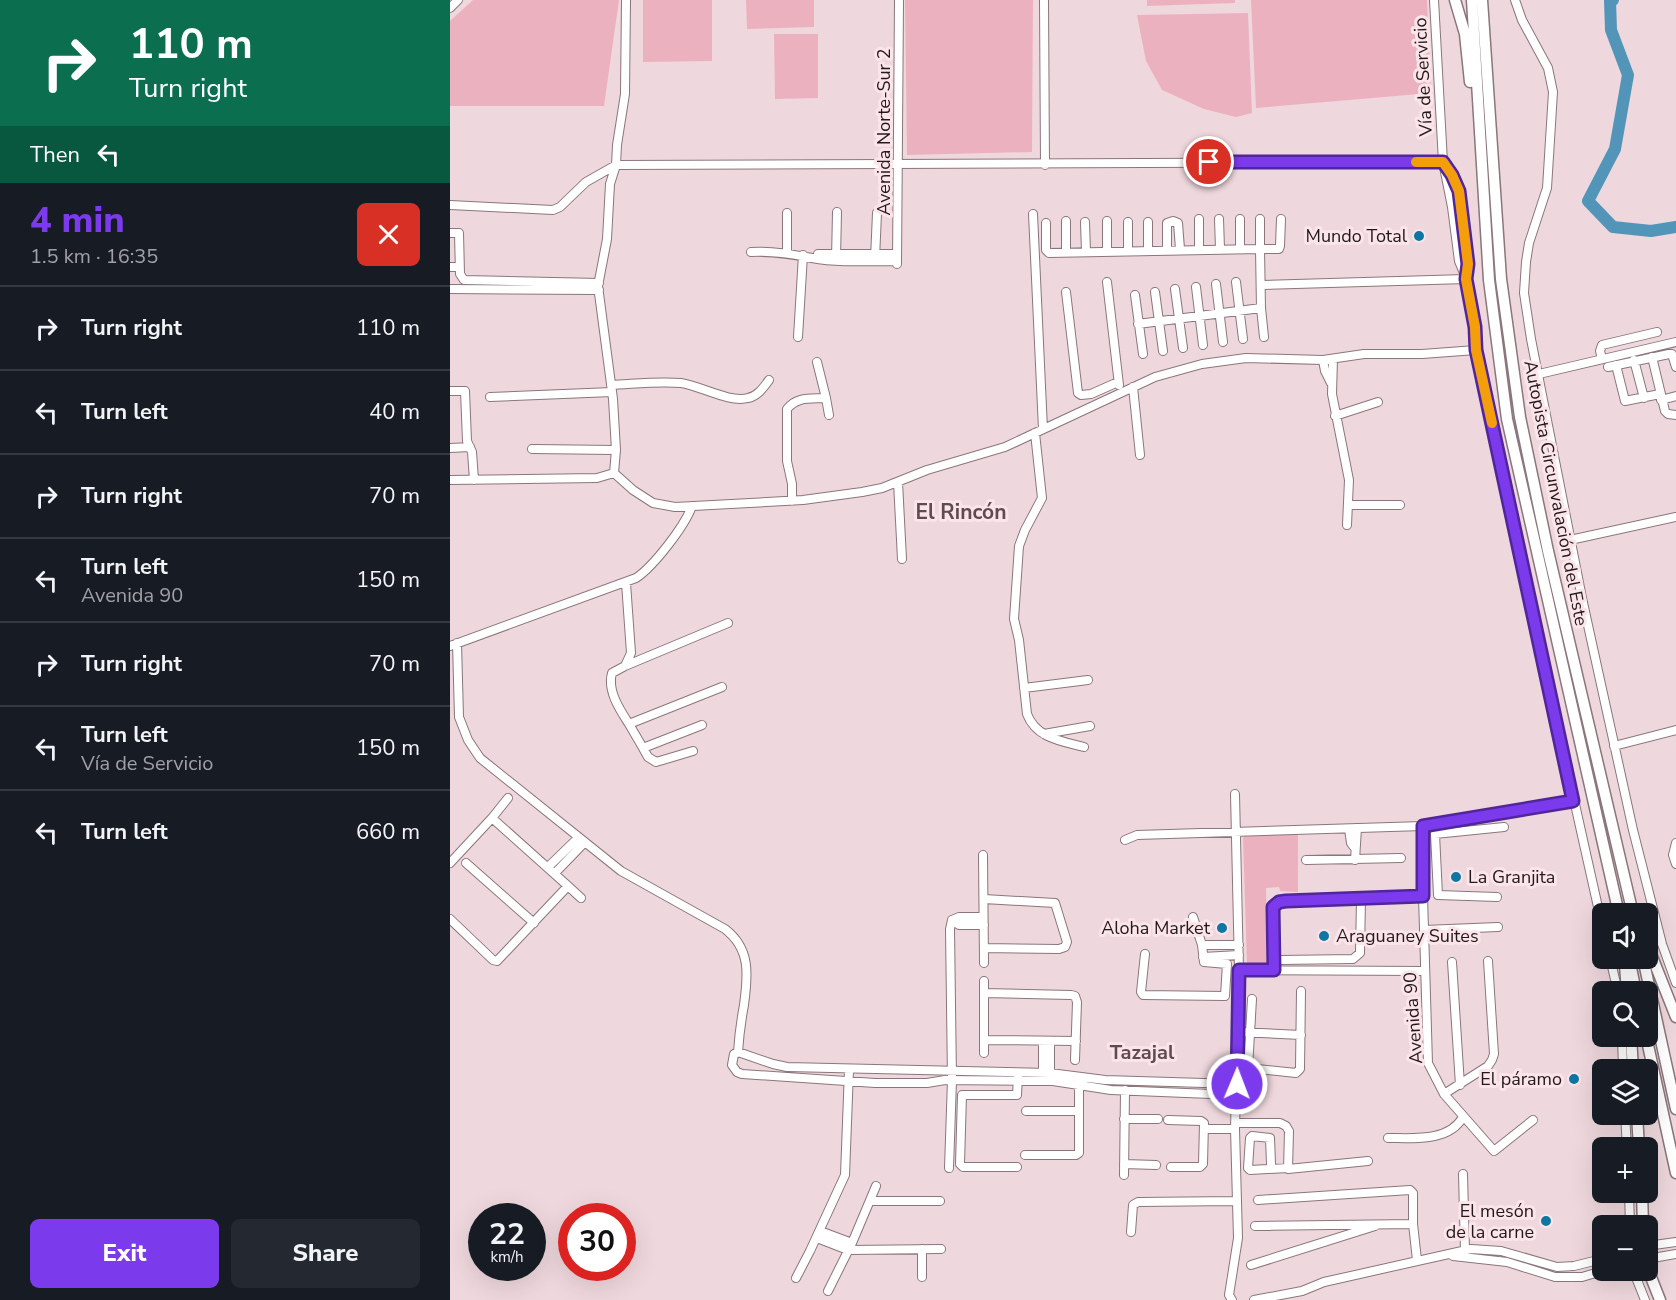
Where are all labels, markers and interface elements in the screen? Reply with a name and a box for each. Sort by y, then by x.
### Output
text: 110 m [129,16,253,73]
street label: Vía de Servicio [1408,17,1438,138]
icon: right [30,24,108,102]
street label: Avenida Norte-Sur 2 [872,49,896,215]
text: Turn right [129,70,247,107]
pin [1183,136,1234,187]
icon: left [92,138,125,171]
text: Then [30,140,80,170]
icon: arrive [1192,145,1225,178]
text: 4 min [30,196,125,245]
button: close [357,203,420,266]
place label: Mundo Total [1306,224,1408,248]
marker: Mundo Total [1412,229,1426,243]
text: 1.5 km · 16:35 [30,243,158,270]
icon: right [30,312,63,345]
text: Turn right [81,313,182,343]
text: 110 m [356,313,420,343]
street label: Autopista Circunvalación del Este [1518,358,1594,628]
icon: left [30,396,63,429]
text: Turn left [81,397,168,427]
text: 40 m [369,397,420,427]
icon: right [30,480,63,513]
text: Turn right [81,481,182,511]
text: 70 m [369,481,420,511]
district label: El Rincón [915,498,1007,526]
text: Turn left [81,552,168,582]
icon: left [30,564,63,597]
text: 150 m [356,565,420,595]
text: Avenida 90 [81,582,183,609]
icon: right [30,648,63,681]
text: Turn right [81,649,182,679]
text: 70 m [369,649,420,679]
text: Turn left [81,720,168,750]
icon: left [30,732,63,765]
text: 150 m [356,733,420,763]
text: Vía de Servicio [81,750,213,777]
icon: left [30,816,63,849]
text: Turn left [81,817,168,847]
text: 660 m [356,817,420,847]
place label: La Granjita [1468,865,1555,889]
marker: La Granjita [1449,870,1463,884]
map controls [1592,903,1658,1281]
button: sound [1592,903,1658,969]
place label: Aloha Market [1101,916,1211,940]
marker: Aloha Market [1215,921,1229,935]
place label: Araguaney Suites [1336,924,1479,948]
marker: Araguaney Suites [1317,929,1331,943]
street label: Avenida 90 [1398,971,1428,1065]
button: search [1592,981,1658,1047]
district label: Tazajal [1110,1039,1175,1066]
position arrow [1205,1052,1269,1116]
button: layers [1592,1059,1658,1125]
place label: El páramo [1480,1067,1562,1091]
marker: El páramo [1567,1072,1581,1086]
button: + [1592,1137,1658,1203]
place label: El mesón de la carne [1446,1199,1534,1244]
speed limit sign: 30 [558,1203,636,1281]
text: 22 [489,1214,525,1255]
marker: El mesón de la carne [1539,1214,1553,1228]
button: − [1592,1215,1658,1281]
button: Exit [30,1219,219,1288]
button: Share [231,1219,420,1288]
text: km/h [490,1247,524,1267]

